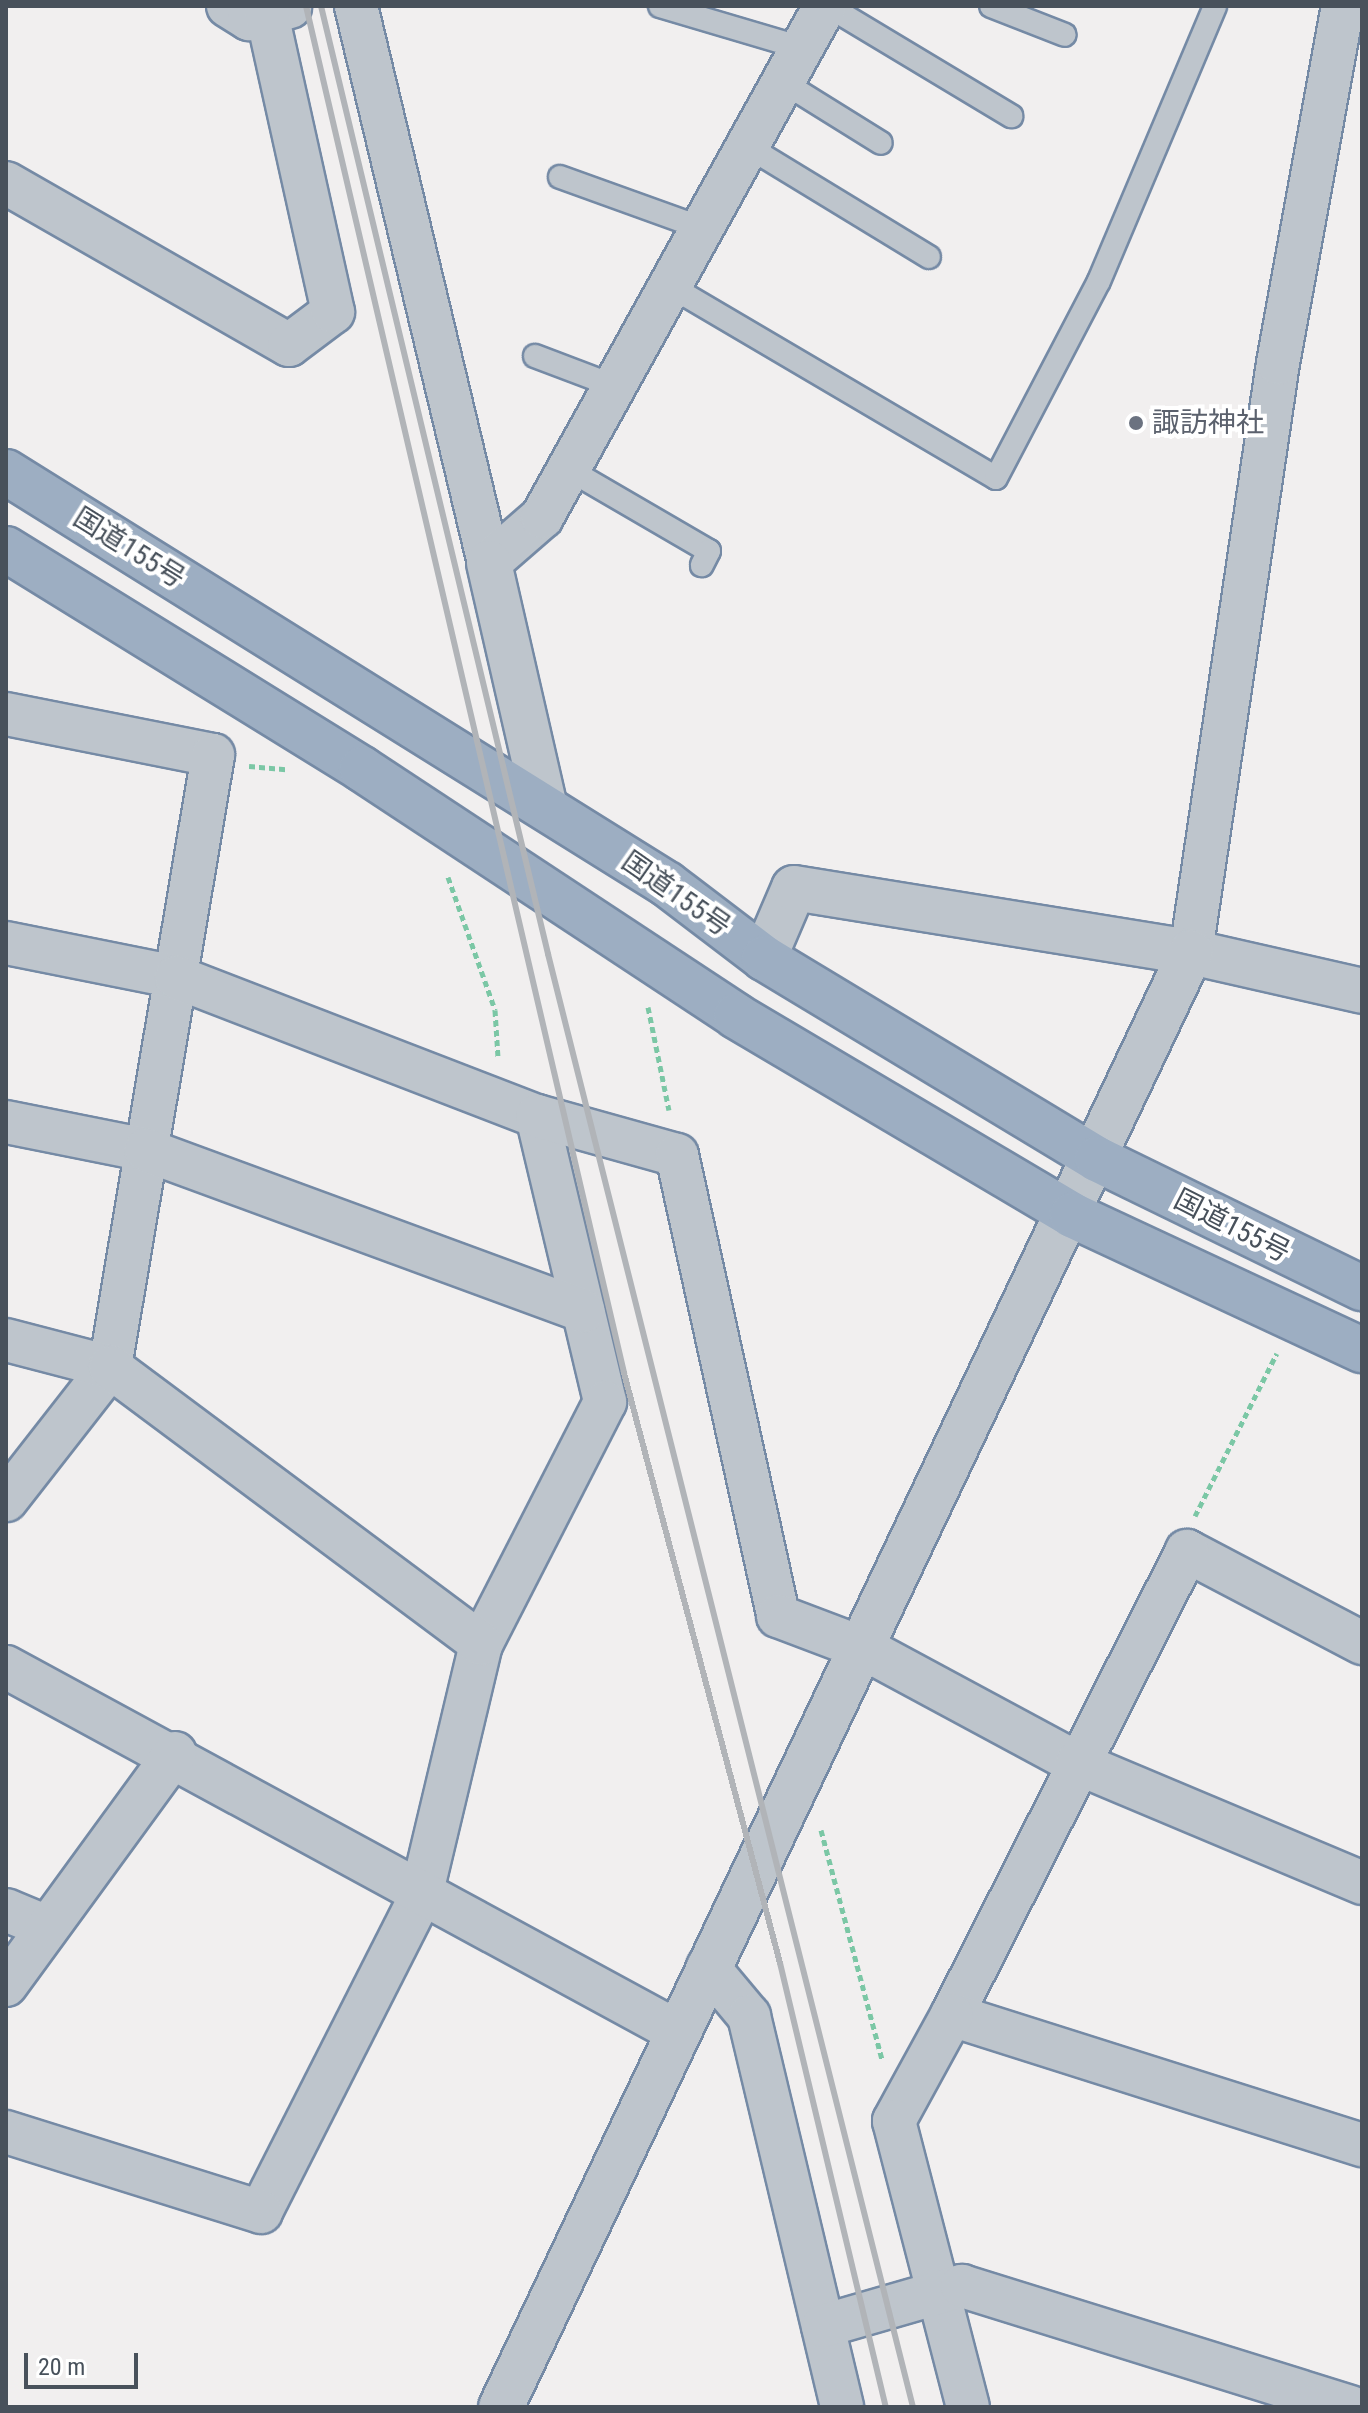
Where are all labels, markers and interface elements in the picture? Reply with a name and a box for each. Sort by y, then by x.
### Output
place label: 諏訪神社 [1152,406,1264,440]
marker: 諏訪神社 [1127,414,1145,432]
street label: 国道155号 [67,501,191,595]
street label: 国道155号 [615,844,737,944]
street label: 国道155号 [1168,1183,1296,1269]
scale bar [28,2337,142,2387]
text: 20 m [38,2353,85,2381]

